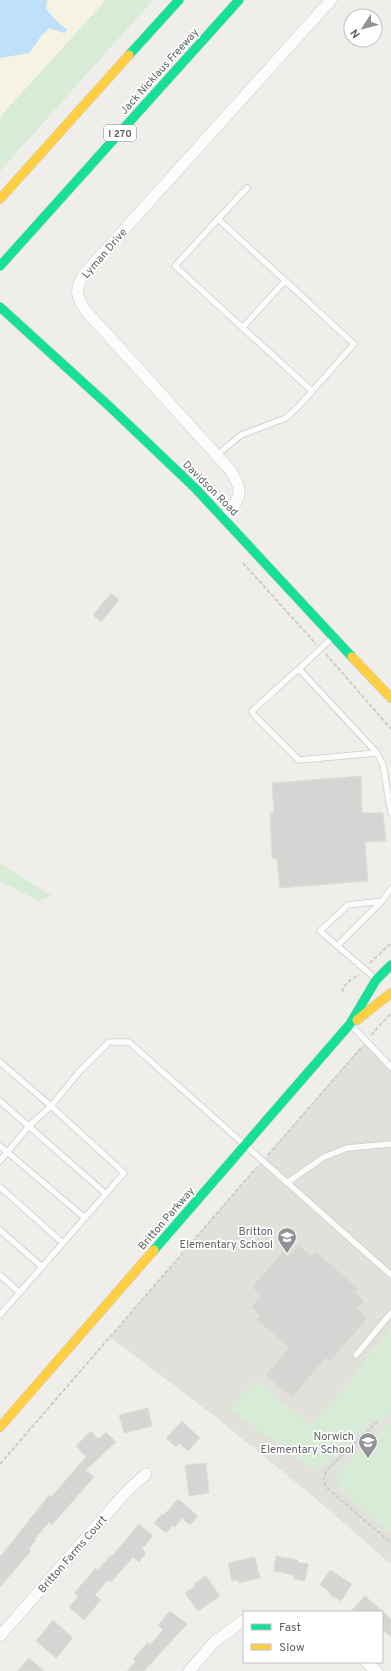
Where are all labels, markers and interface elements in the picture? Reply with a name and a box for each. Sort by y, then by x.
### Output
north arrow [343,8,383,48]
street label: Jack Nicklaus Freeway [117,26,202,118]
text: N [348,26,364,41]
road number: I 270 [104,125,136,141]
street label: Lyman Drive [79,226,130,282]
street label: Davidson Road [180,458,241,519]
street label: Britton Parkway [136,1184,198,1253]
place label: Britton Elementary School [180,1225,273,1252]
school or university icon: Britton Elementary School [276,1226,298,1254]
place label: Norwich Elementary School [261,1430,354,1457]
school or university icon: Norwich Elementary School [357,1431,379,1459]
street label: Britton Farms Court [35,1513,110,1596]
legend [243,1611,383,1663]
text: Fast [279,1620,301,1636]
text: Slow [279,1640,305,1656]

